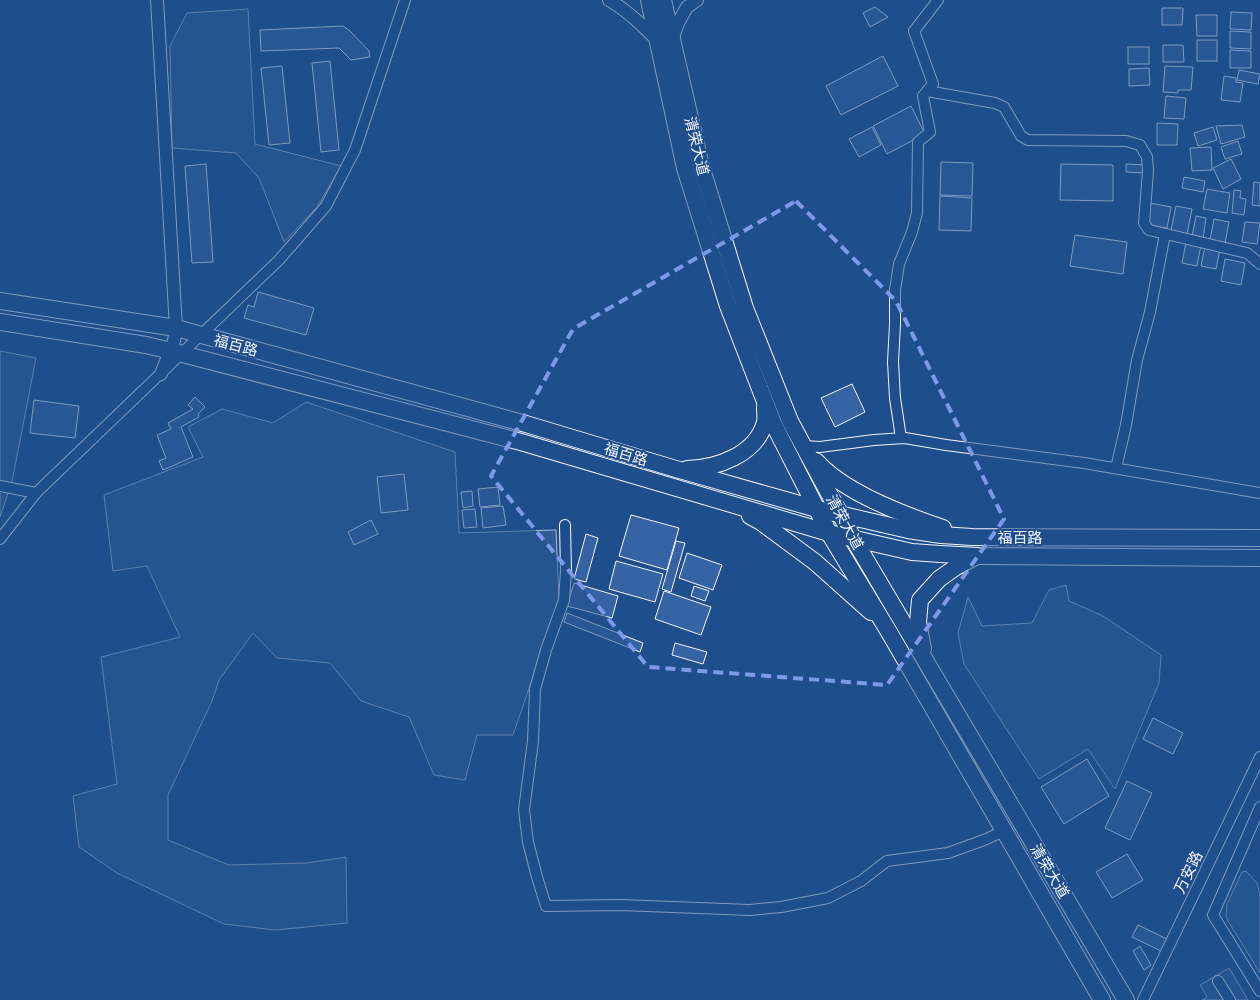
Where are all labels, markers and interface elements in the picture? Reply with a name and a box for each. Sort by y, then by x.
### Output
street label: 清荣大道 [680,114,714,178]
street label: 福百路 [212,329,260,361]
street label: 福百路 [601,437,651,471]
street label: 清荣大道 [821,491,869,553]
street label: 福百路 [997,527,1043,548]
street label: 清荣大道 [1026,840,1074,902]
street label: 万安路 [1169,847,1207,897]

